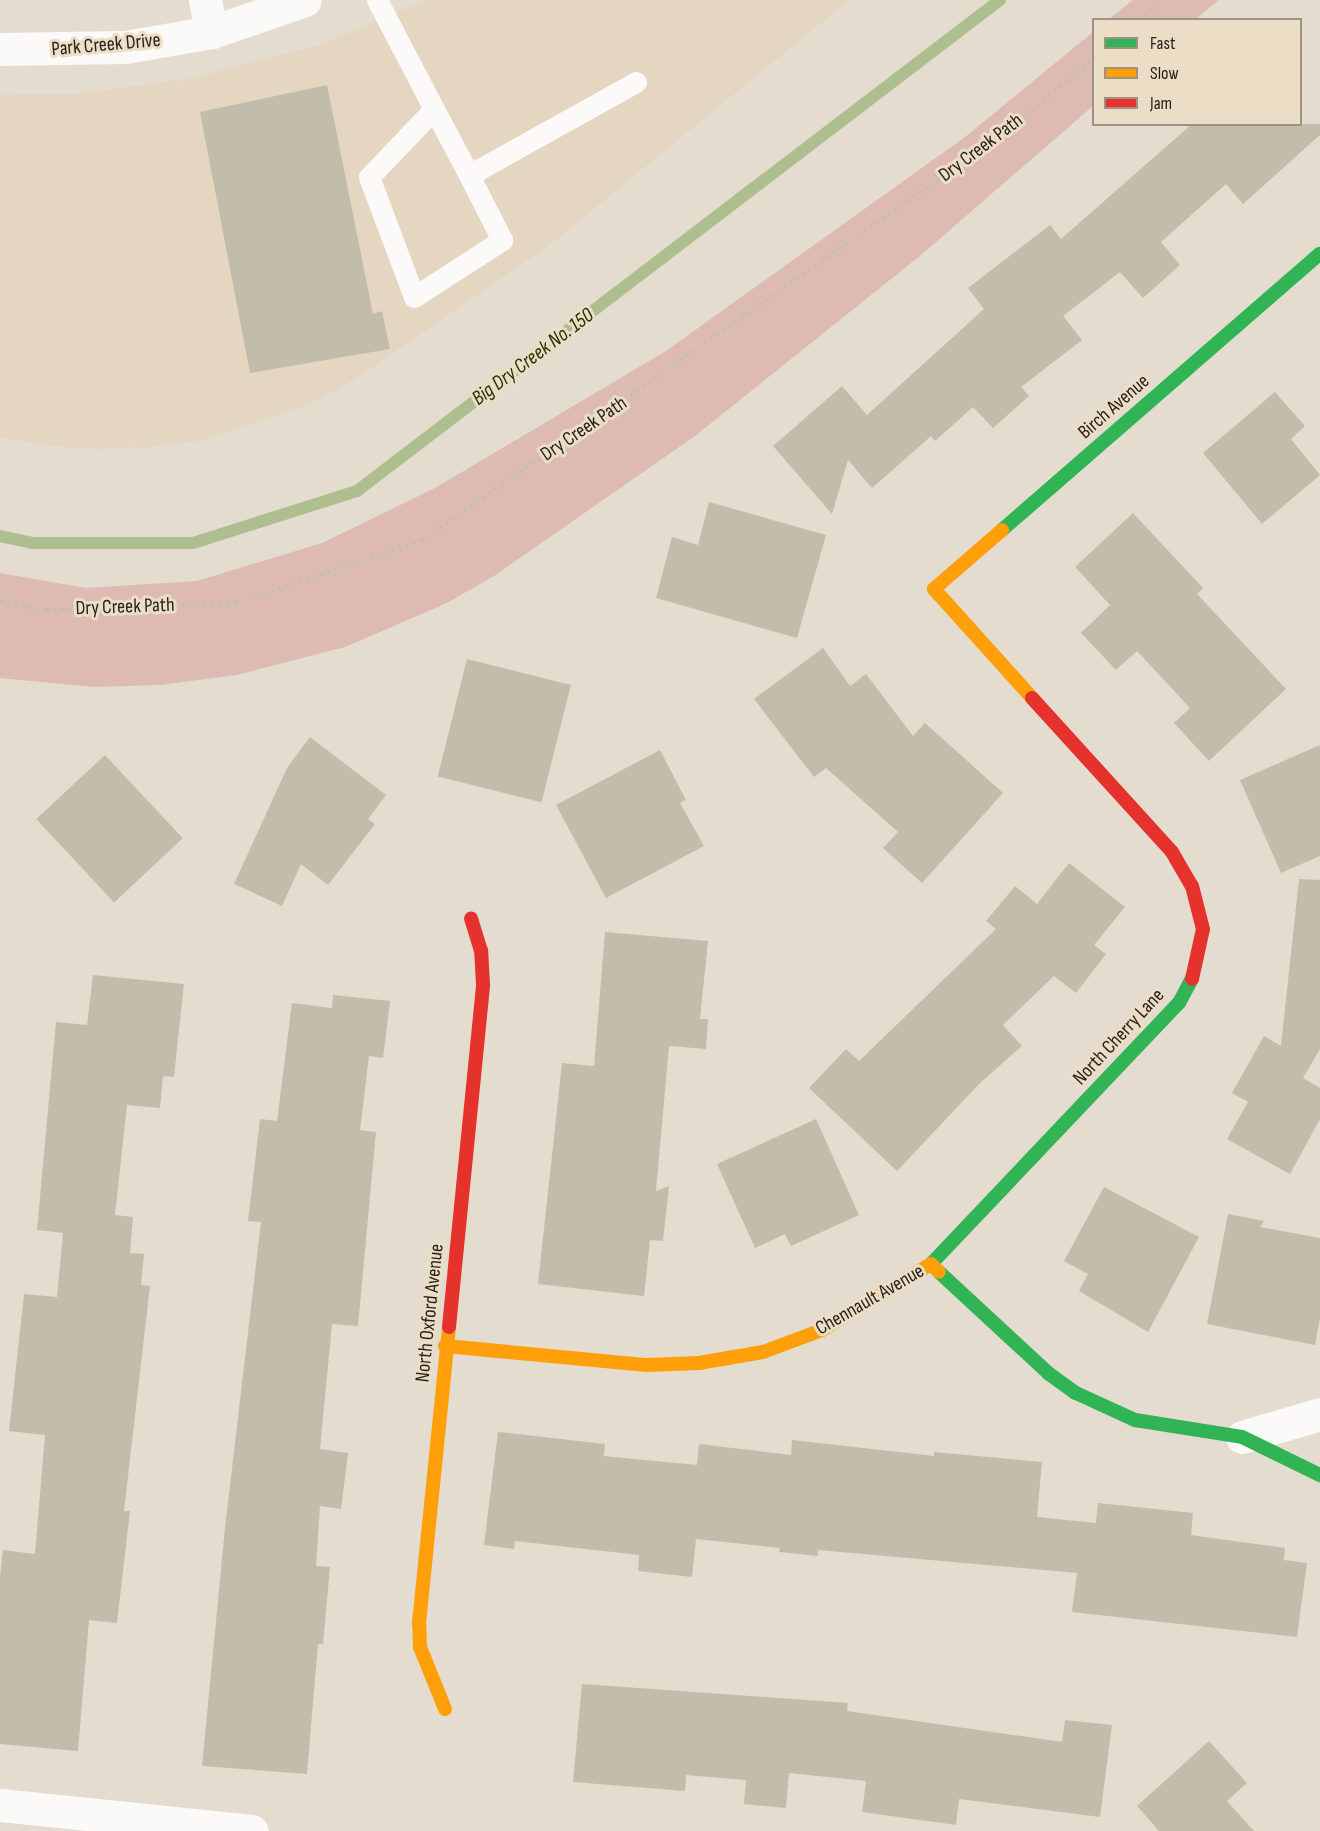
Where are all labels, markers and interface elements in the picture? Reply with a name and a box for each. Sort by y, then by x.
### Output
legend [1092,18,1302,126]
street label: Park Creek Drive [51,28,161,62]
text: Fast [1150,33,1175,54]
text: Slow [1150,63,1179,84]
text: Jam [1150,93,1172,114]
street label: Dry Creek Path [934,109,1028,187]
water label: Big Dry Creek No. 150 [467,303,599,411]
street label: Birch Avenue [1073,370,1155,444]
street label: Dry Creek Path [536,391,632,467]
street label: Dry Creek Path [75,593,175,621]
street label: North Cherry Lane [1068,984,1170,1090]
street label: North Oxford Avenue [411,1243,449,1383]
street label: Chennault Avenue [811,1259,929,1341]

